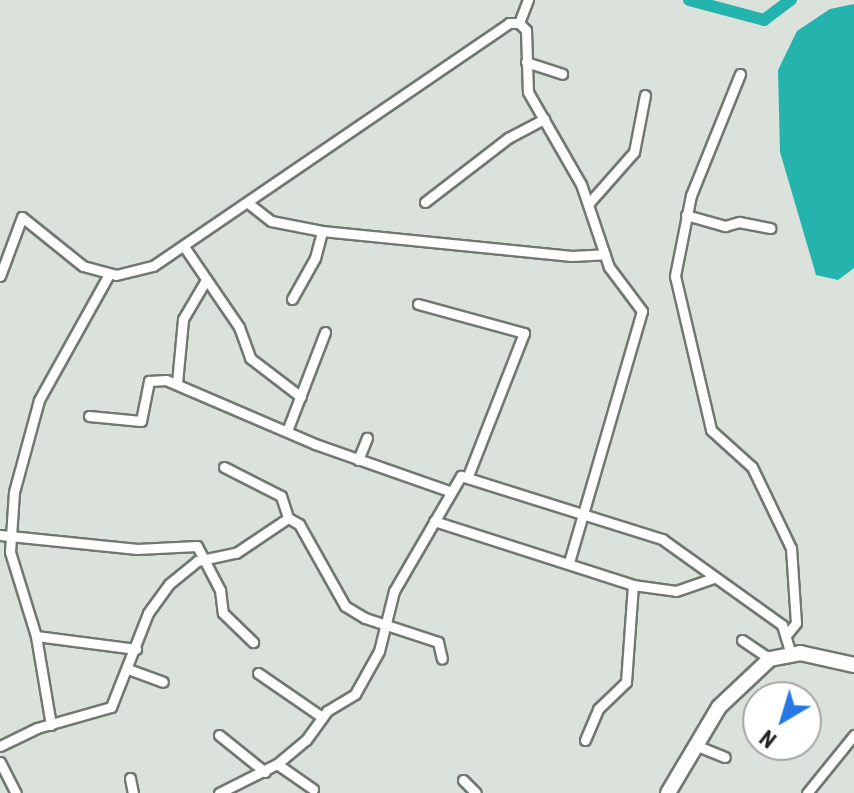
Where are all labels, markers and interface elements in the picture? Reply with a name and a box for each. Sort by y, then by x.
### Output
north arrow [742,681,822,761]
text: N [755,725,781,753]

